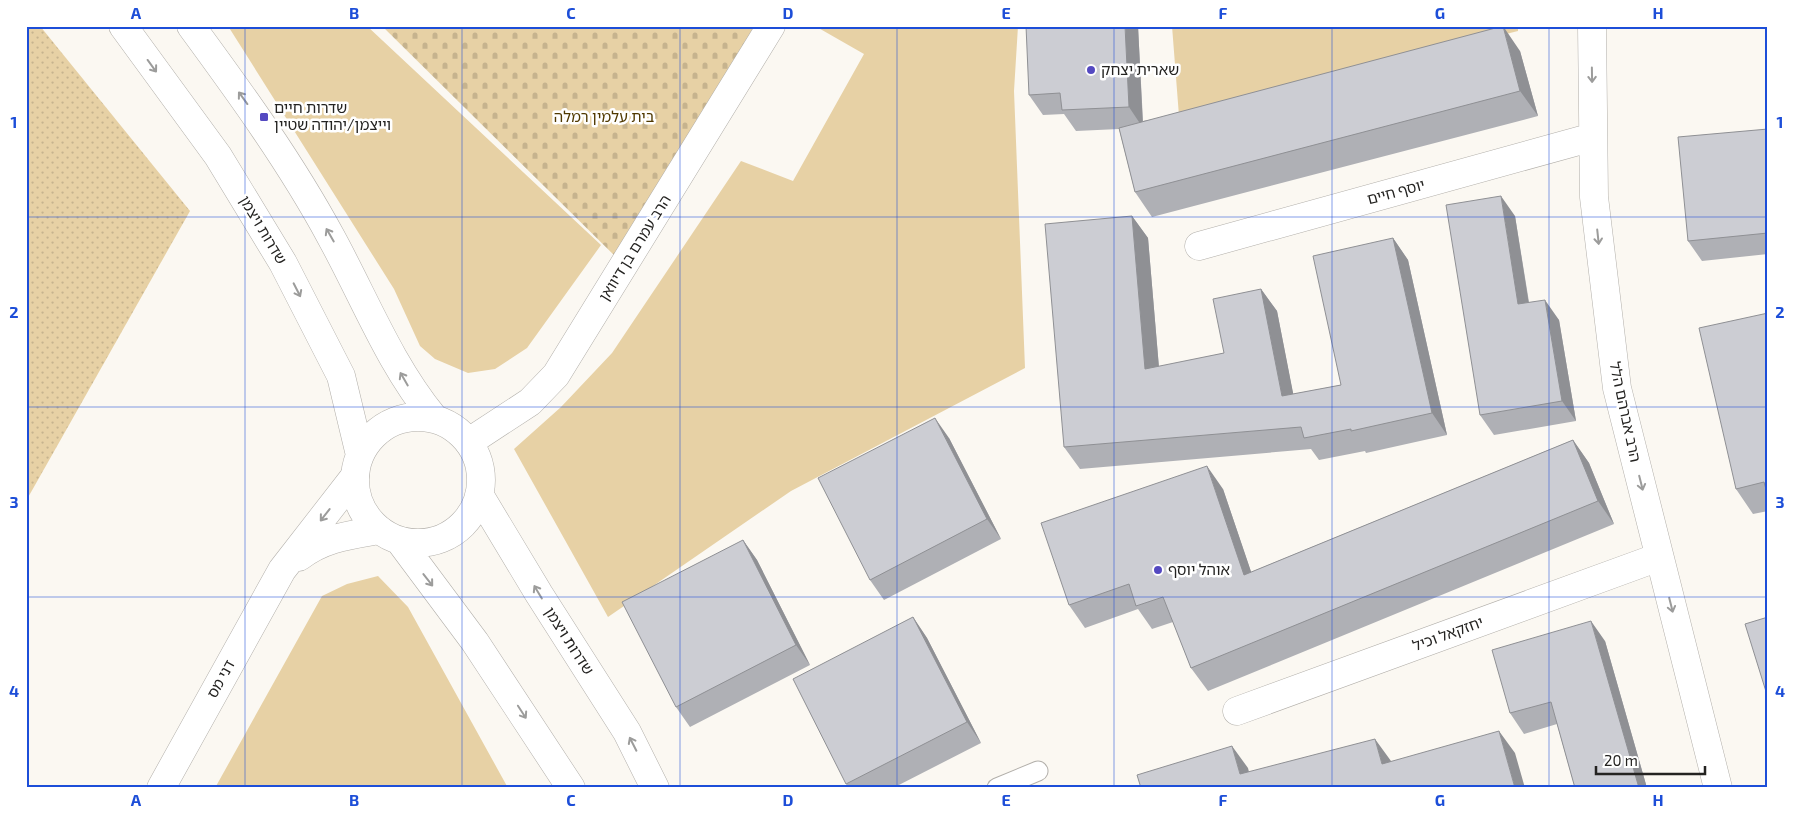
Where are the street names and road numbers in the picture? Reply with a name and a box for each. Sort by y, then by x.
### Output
street label: יוסף חיים [1365,175,1427,207]
street label: הרב עמרם בן דיוואן [594,191,674,304]
street label: שדרות ויצמן [236,192,291,267]
street label: הרב אברהם הלל [1607,360,1645,464]
street label: שדרות ויצמן [541,603,598,677]
street label: יחזקאל וכיל [1410,612,1485,654]
street label: דני מס [202,656,238,701]

